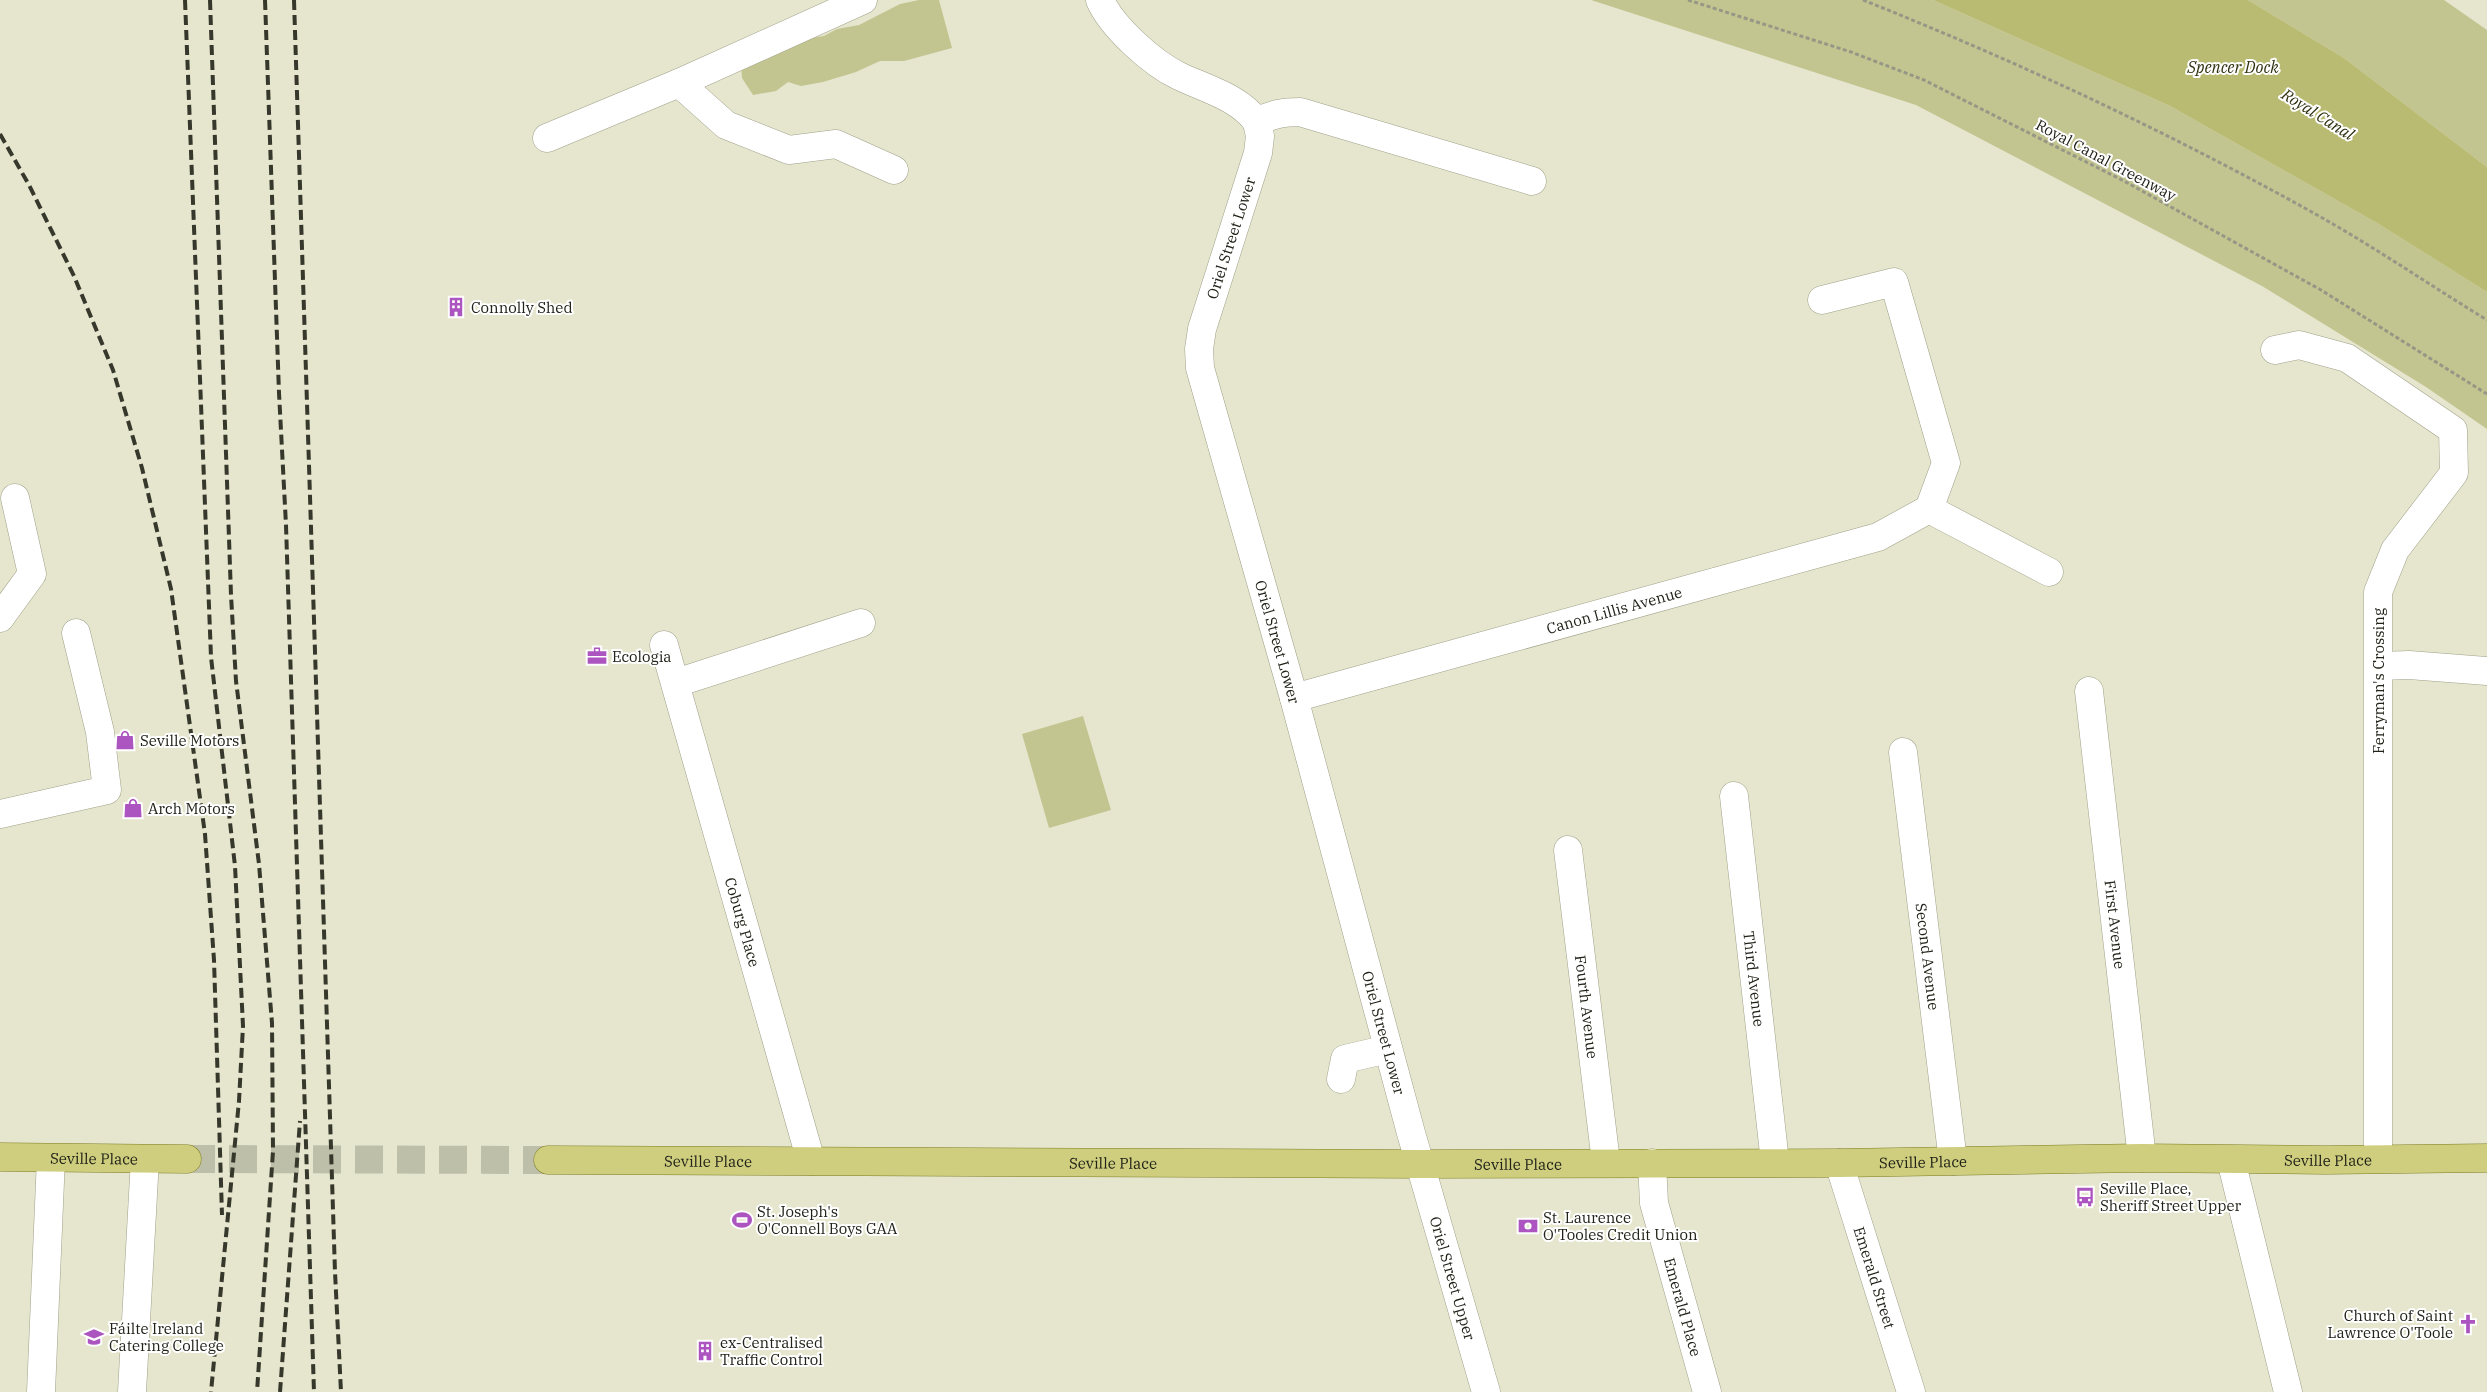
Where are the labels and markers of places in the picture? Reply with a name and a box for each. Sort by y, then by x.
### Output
building icon: Connolly Shed [445,296,467,318]
place label: Connolly Shed [471,298,573,317]
office icon: Ecologia [586,645,608,667]
place label: Ecologia [612,647,672,666]
shop icon: Seville Motors [114,729,136,751]
place label: Seville Motors [140,731,239,750]
shop icon: Arch Motors [122,797,144,819]
place label: Arch Motors [148,799,235,818]
place label: Seville Place, Sheriff Street Upper [2100,1179,2242,1215]
bus stop icon: Seville Place, Sheriff Street Upper [2074,1186,2096,1208]
place label: St. Joseph's O'Connell Boys GAA [757,1202,898,1238]
place label: St. Laurence O'Tooles Credit Union [1543,1208,1698,1244]
sports icon: St. Joseph's O'Connell Boys GAA [731,1209,753,1231]
bank icon: St. Laurence O'Tooles Credit Union [1517,1215,1539,1237]
place label: Church of Saint Lawrence O'Toole [2328,1306,2453,1342]
church icon: Church of Saint Lawrence O'Toole [2457,1313,2479,1335]
place label: Fáilte Ireland Catering College [109,1319,224,1355]
school or university icon: Fáilte Ireland Catering College [83,1326,105,1348]
place label: ex-Centralised Traffic Control [720,1333,823,1369]
building icon: ex-Centralised Traffic Control [694,1340,716,1362]

